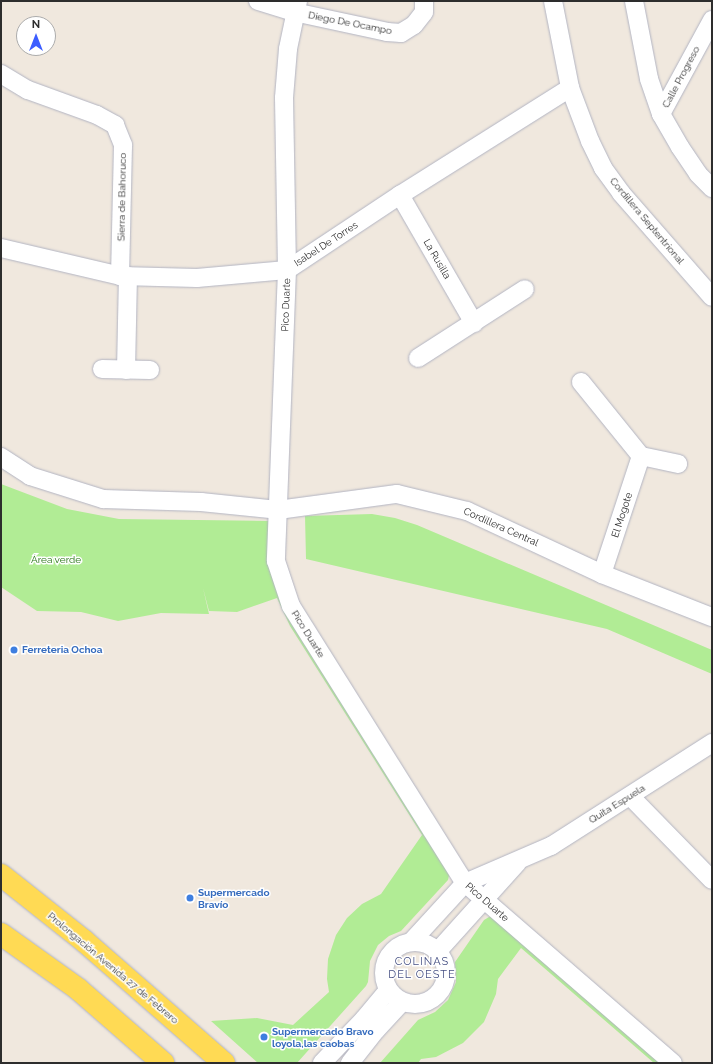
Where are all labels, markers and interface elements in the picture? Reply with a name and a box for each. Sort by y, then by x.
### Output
street label: Diego De Ocampo [307,9,393,37]
north arrow [16,16,56,56]
text: N [32,18,40,31]
street label: Calle Progreso [660,44,702,110]
street label: Sierra de Bahoruco [115,153,129,241]
street label: Cordillera Septentrional [607,175,687,267]
street label: Isabel De Torres [292,219,360,269]
street label: La Rusilla [421,237,453,281]
street label: Pico Duarte [279,278,293,332]
street label: El Mogote [609,491,635,539]
street label: Cordillera Central [462,505,540,549]
park label: Área verde [31,554,81,566]
street label: Pico Duarte [289,608,327,660]
place label: Ferreteria Ochoa [22,644,102,656]
marker: Ferreteria Ochoa [9,645,19,655]
street label: Quita Espuela [587,782,647,826]
street label: Pico Duarte [463,880,511,924]
place label: Supermercado Bravío [198,886,269,910]
marker: Supermercado Bravío [185,893,195,903]
street label: Prolongación Avenida 27 de Febrero [45,910,181,1026]
district label: COLINAS DEL OESTE [388,956,456,982]
place label: Supermercado Bravo loyola,las caobas [272,1025,373,1048]
marker: Supermercado Bravo loyola,las caobas [259,1032,269,1042]

